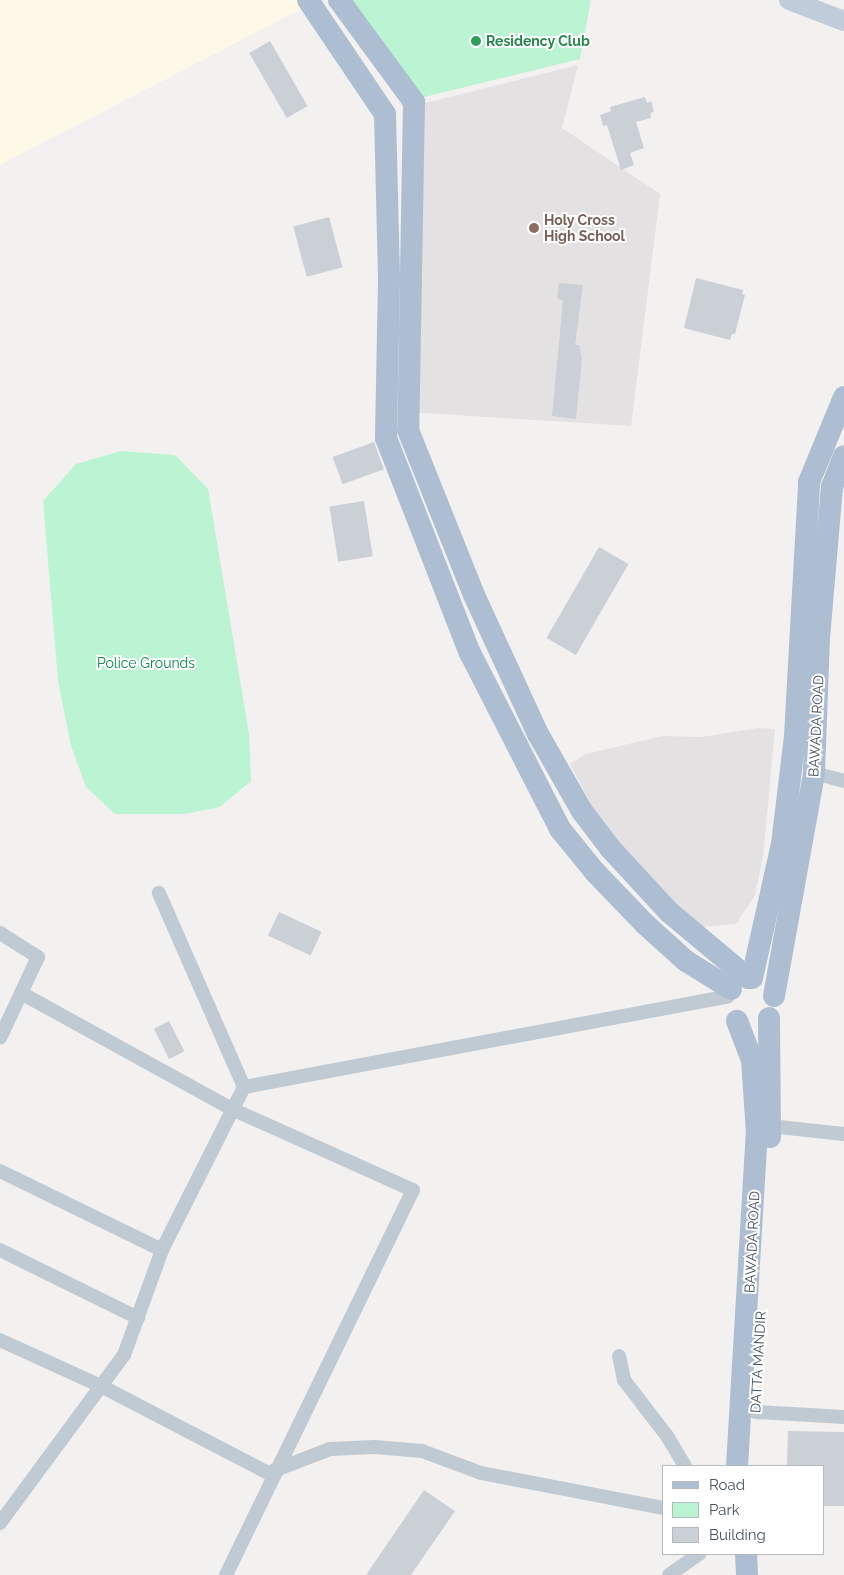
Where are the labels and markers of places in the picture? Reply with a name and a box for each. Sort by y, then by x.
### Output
place label: Residency Club [486,33,590,49]
marker: Residency Club [470,35,482,47]
place label: Holy Cross High School [544,212,625,244]
marker: Holy Cross High School [528,222,540,234]

